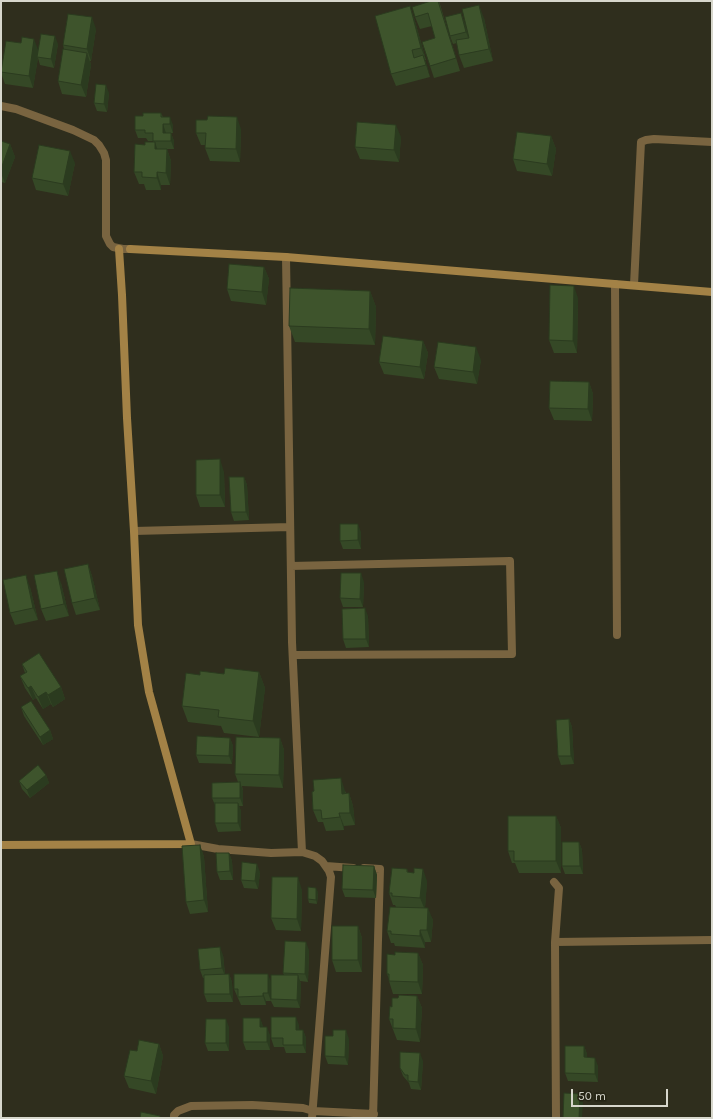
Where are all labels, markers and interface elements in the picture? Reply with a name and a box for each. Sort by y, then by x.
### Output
scale bar [573,1081,670,1107]
text: 50 m [578,1089,606,1103]

